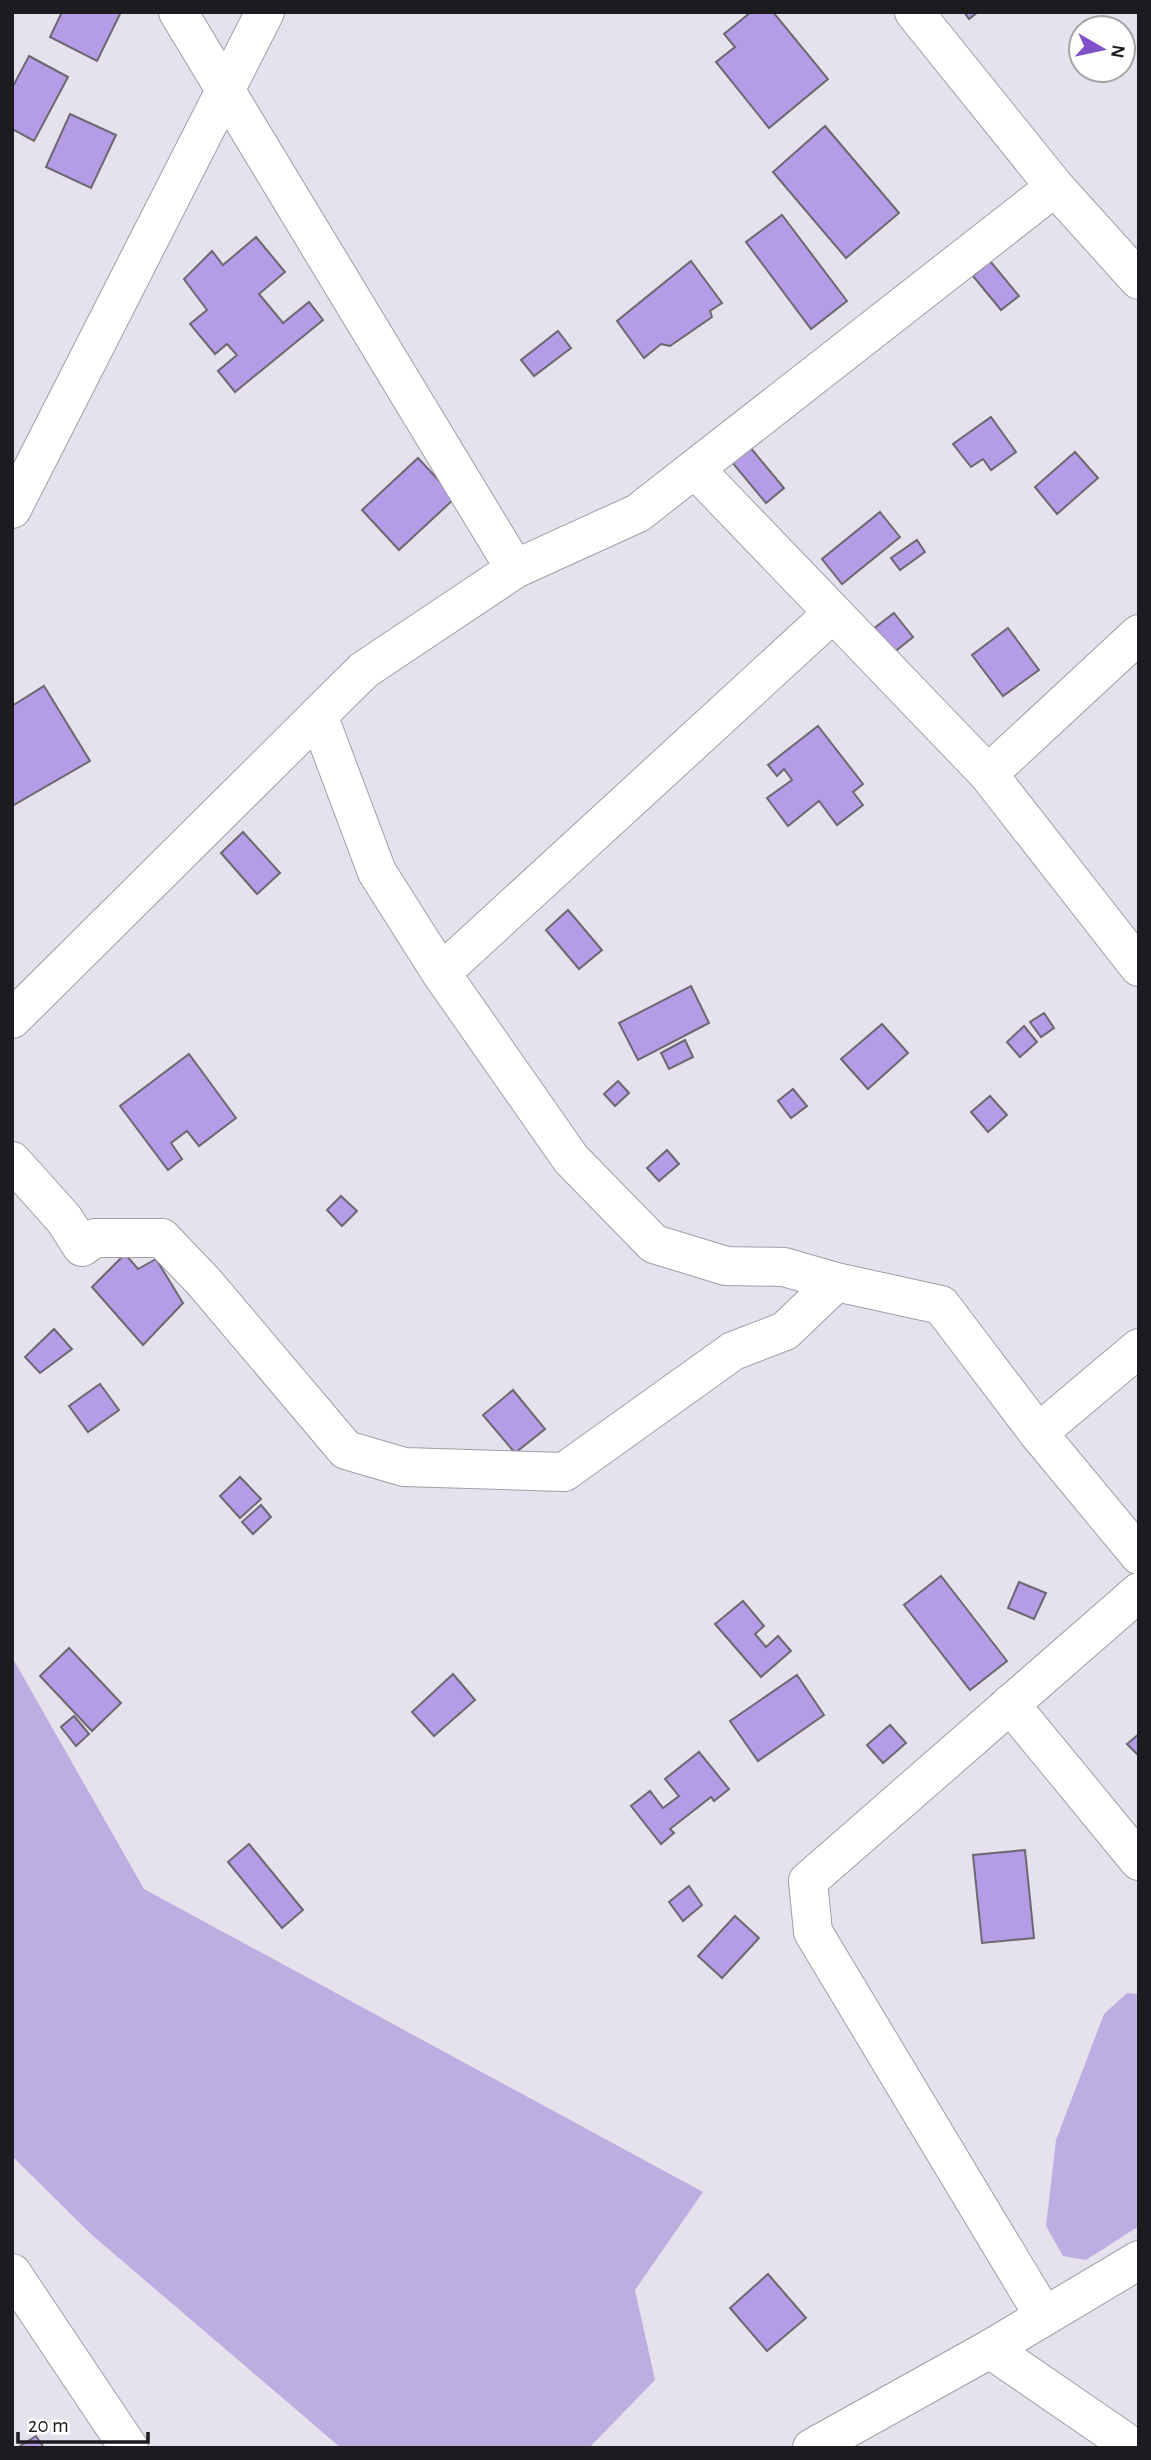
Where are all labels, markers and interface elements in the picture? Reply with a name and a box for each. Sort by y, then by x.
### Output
north arrow [1067,14,1137,84]
text: N [1107,43,1128,59]
scale bar [18,2400,147,2444]
text: 20 m [28,2415,69,2436]

